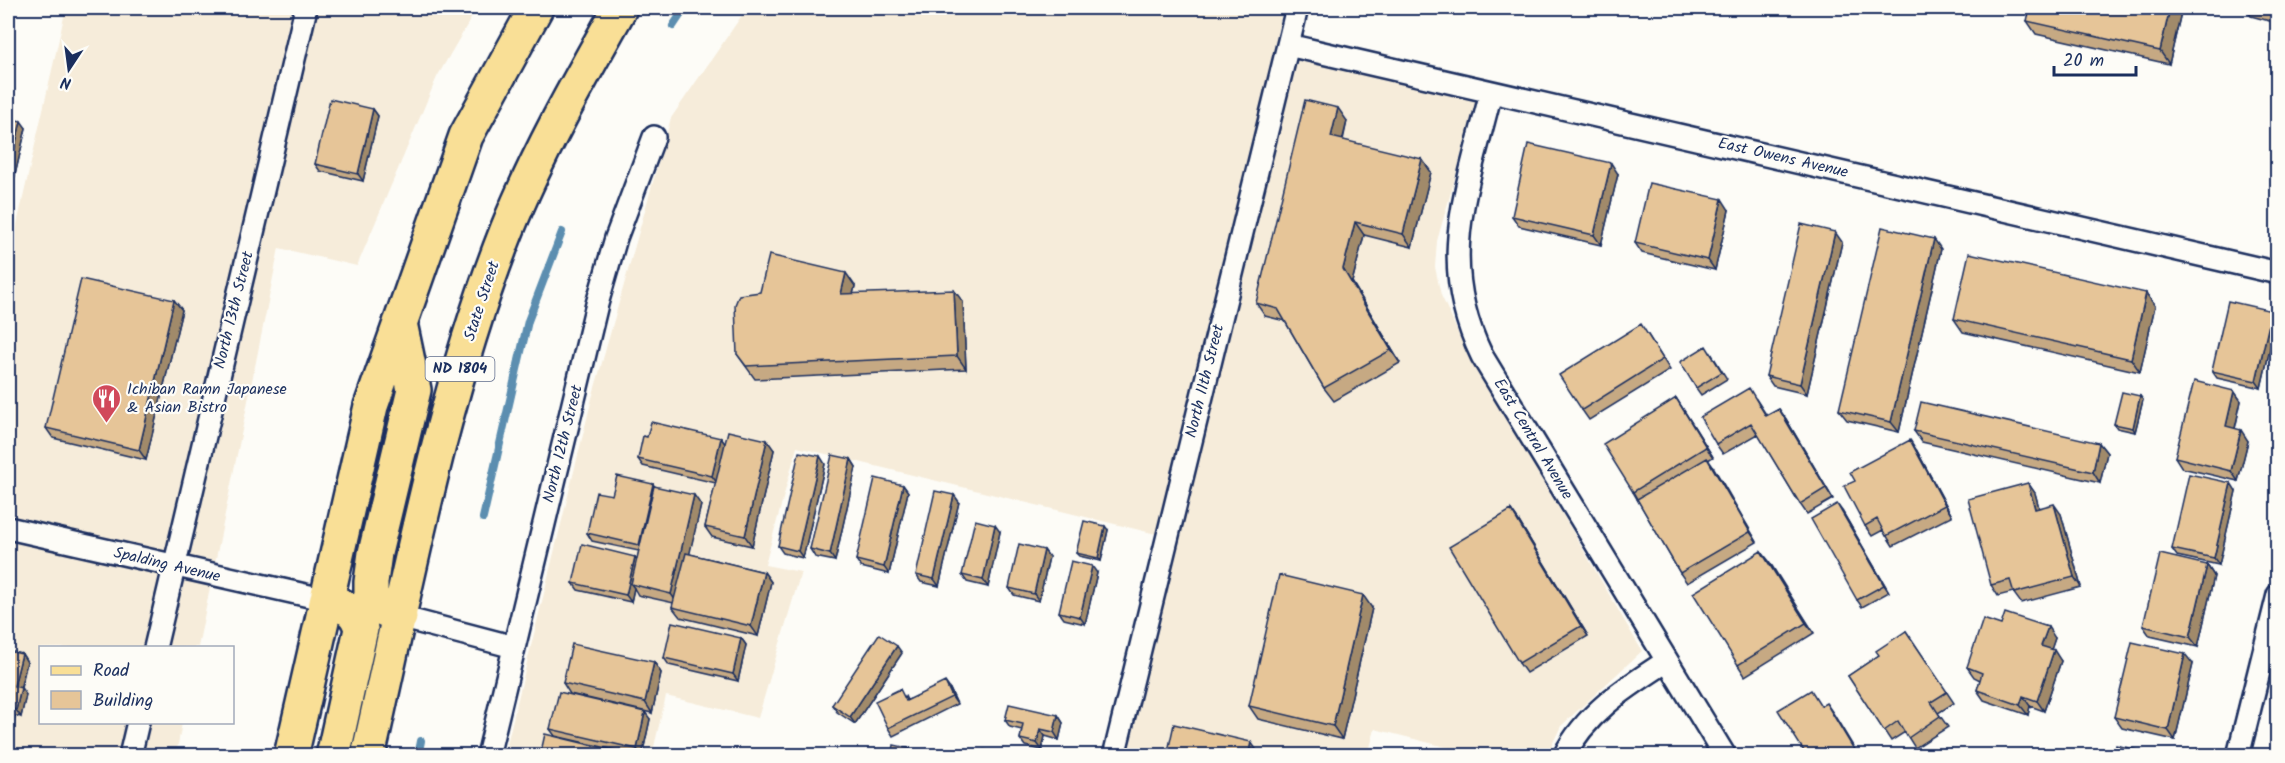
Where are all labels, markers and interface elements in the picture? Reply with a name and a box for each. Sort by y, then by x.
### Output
north arrow [39,39,99,99]
scale bar [2054,39,2136,77]
text: 20 m [2063,47,2104,76]
text: N [58,69,74,95]
street label: East Owens Avenue [1715,131,1851,185]
street label: North 13th Street [207,248,261,371]
street label: State Street [457,257,507,344]
street label: North 11th Street [1179,321,1231,440]
road number: ND 1804 [426,357,494,381]
street label: East Central Avenue [1487,373,1579,505]
place label: Ichiban Ramn Japanese & Asian Bistro [127,377,287,420]
restaurant icon: Ichiban Ramn Japanese & Asian Bistro [90,382,122,424]
street label: North 12th Street [536,382,590,506]
street label: Spalding Avenue [111,541,223,589]
legend [39,646,234,724]
text: Road [93,657,130,686]
text: Building [93,687,153,716]

